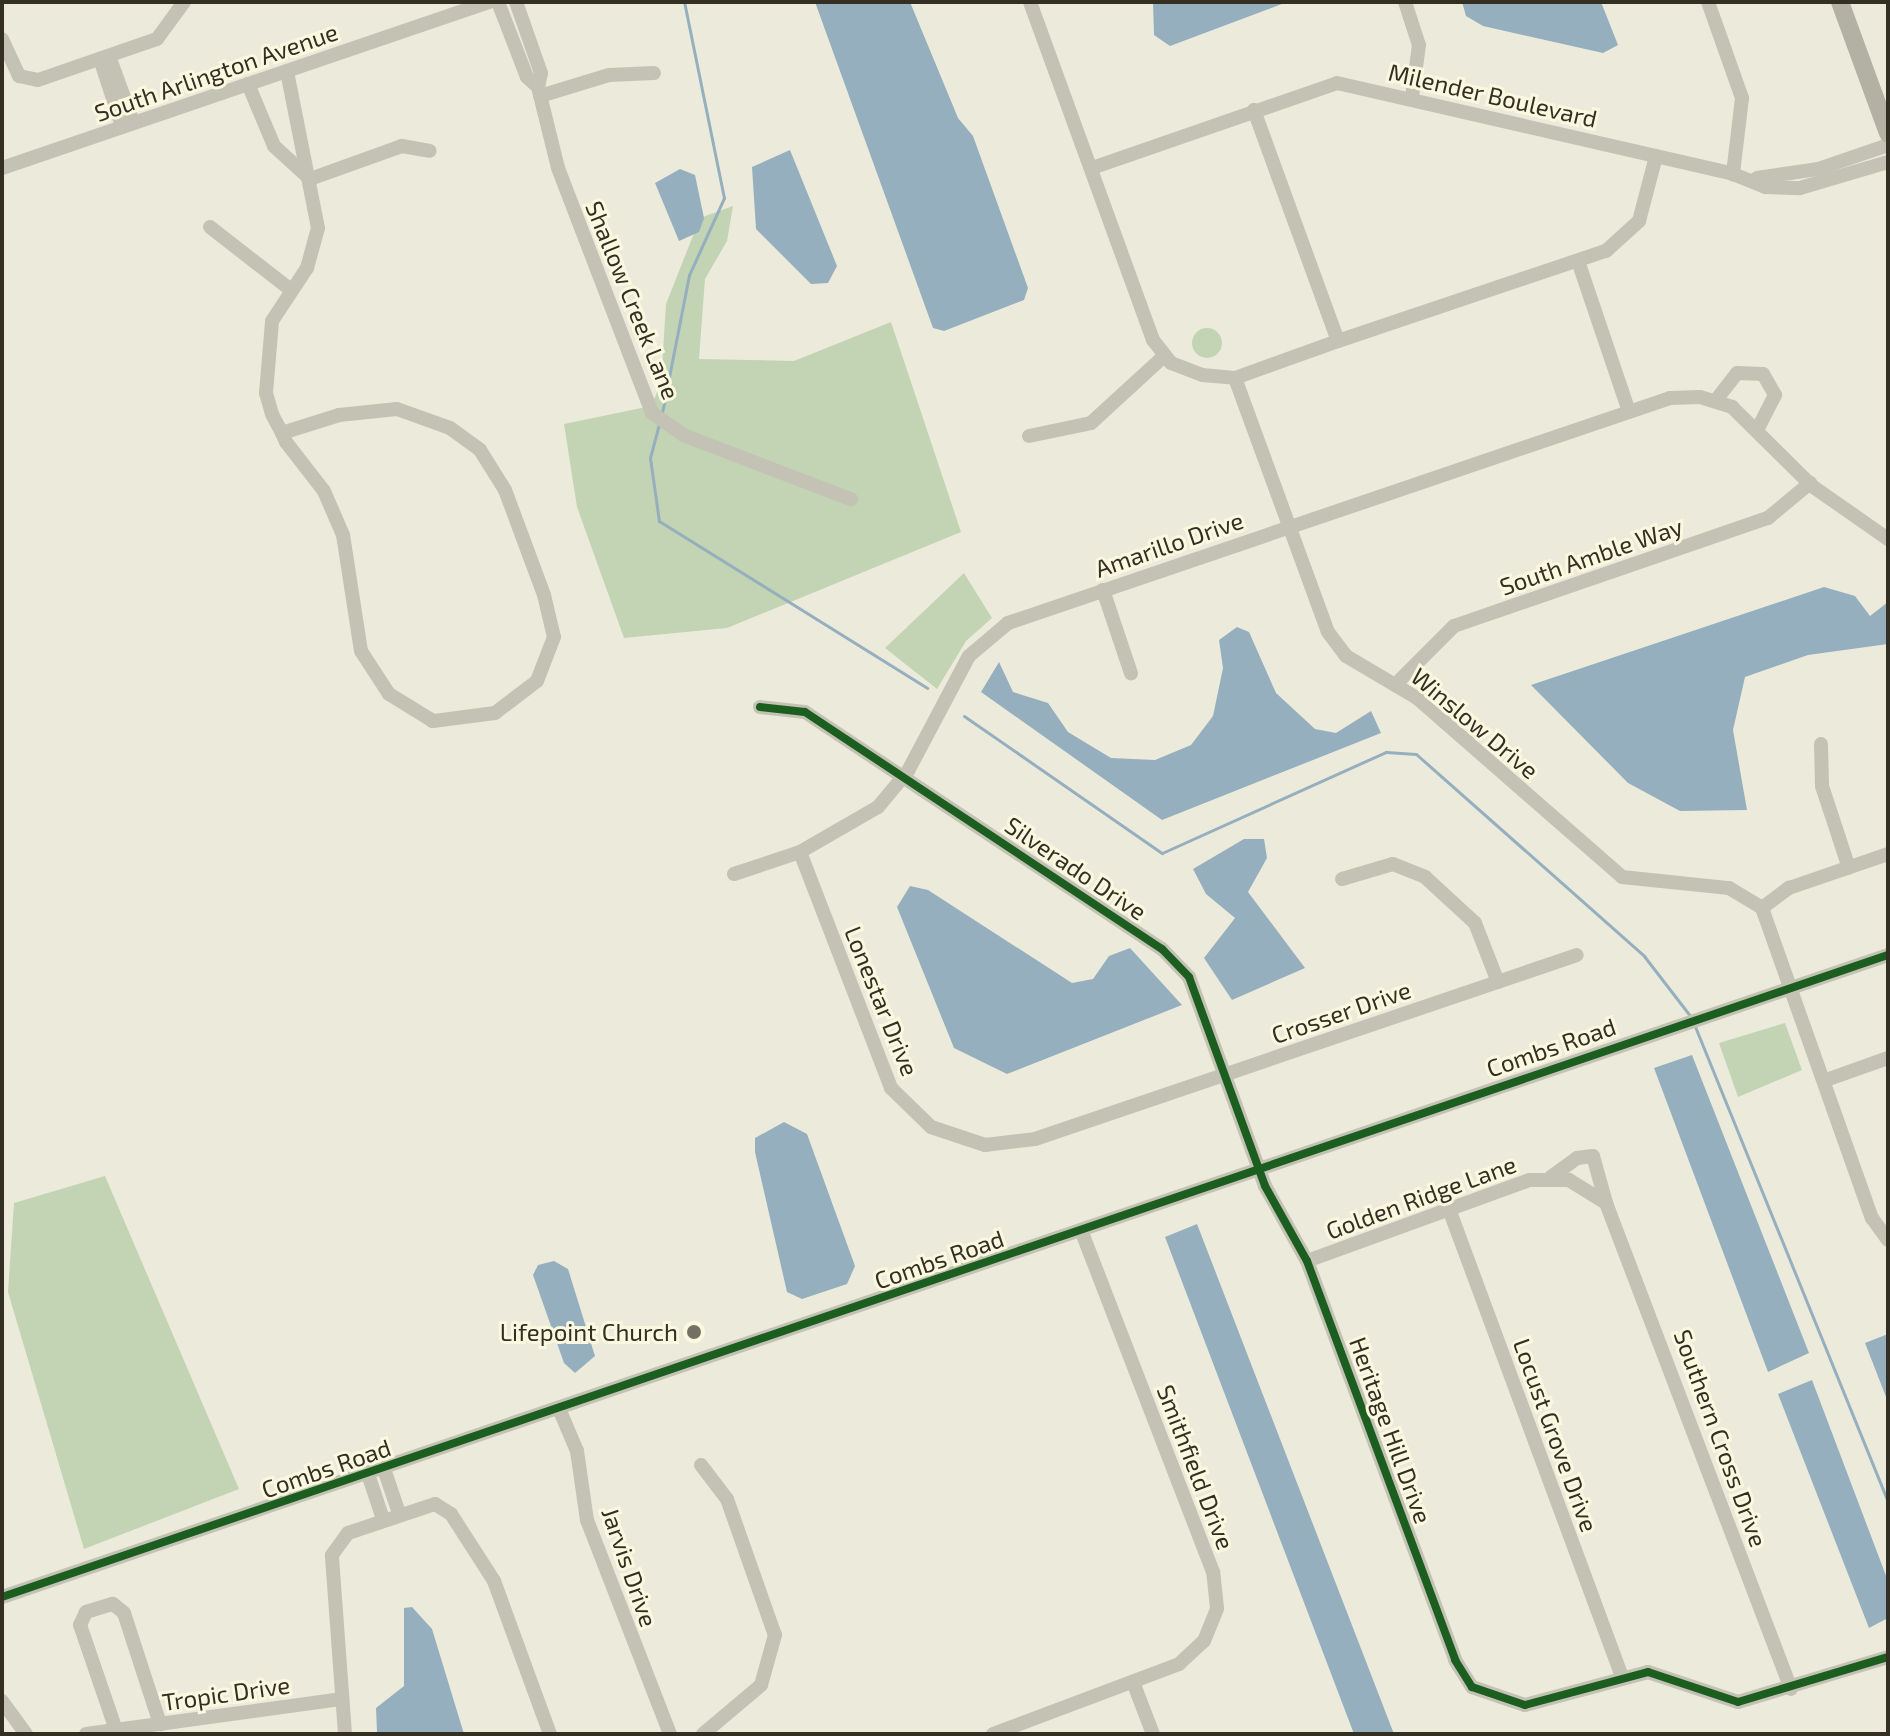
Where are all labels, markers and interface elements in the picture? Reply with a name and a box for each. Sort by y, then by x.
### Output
street label: South Arlington Avenue [90,17,342,127]
street label: Milender Boulevard [1386,57,1600,133]
street label: Shallow Creek Lane [580,196,686,404]
street label: Amarillo Drive [1091,505,1247,583]
street label: South Amble Way [1495,511,1687,601]
street label: Winslow Drive [1405,661,1545,785]
street label: Silverado Drive [1000,810,1152,926]
street label: Lonestar Drive [839,922,925,1080]
street label: Crosser Drive [1267,975,1415,1049]
street label: Combs Road [1483,1011,1619,1083]
street label: Golden Ridge Lane [1322,1149,1520,1245]
street label: Combs Road [871,1223,1007,1295]
place label: Lifepoint Church [500,1318,678,1346]
marker: Lifepoint Church [685,1323,703,1341]
street label: Southern Cross Drive [1668,1325,1774,1551]
street label: Heritage Hill Drive [1344,1333,1438,1527]
street label: Locust Grove Drive [1508,1334,1604,1536]
street label: Smithfield Drive [1151,1381,1241,1553]
street label: Combs Road [258,1432,394,1504]
street label: Jarvis Drive [596,1504,664,1630]
street label: Tropic Drive [160,1670,292,1716]

